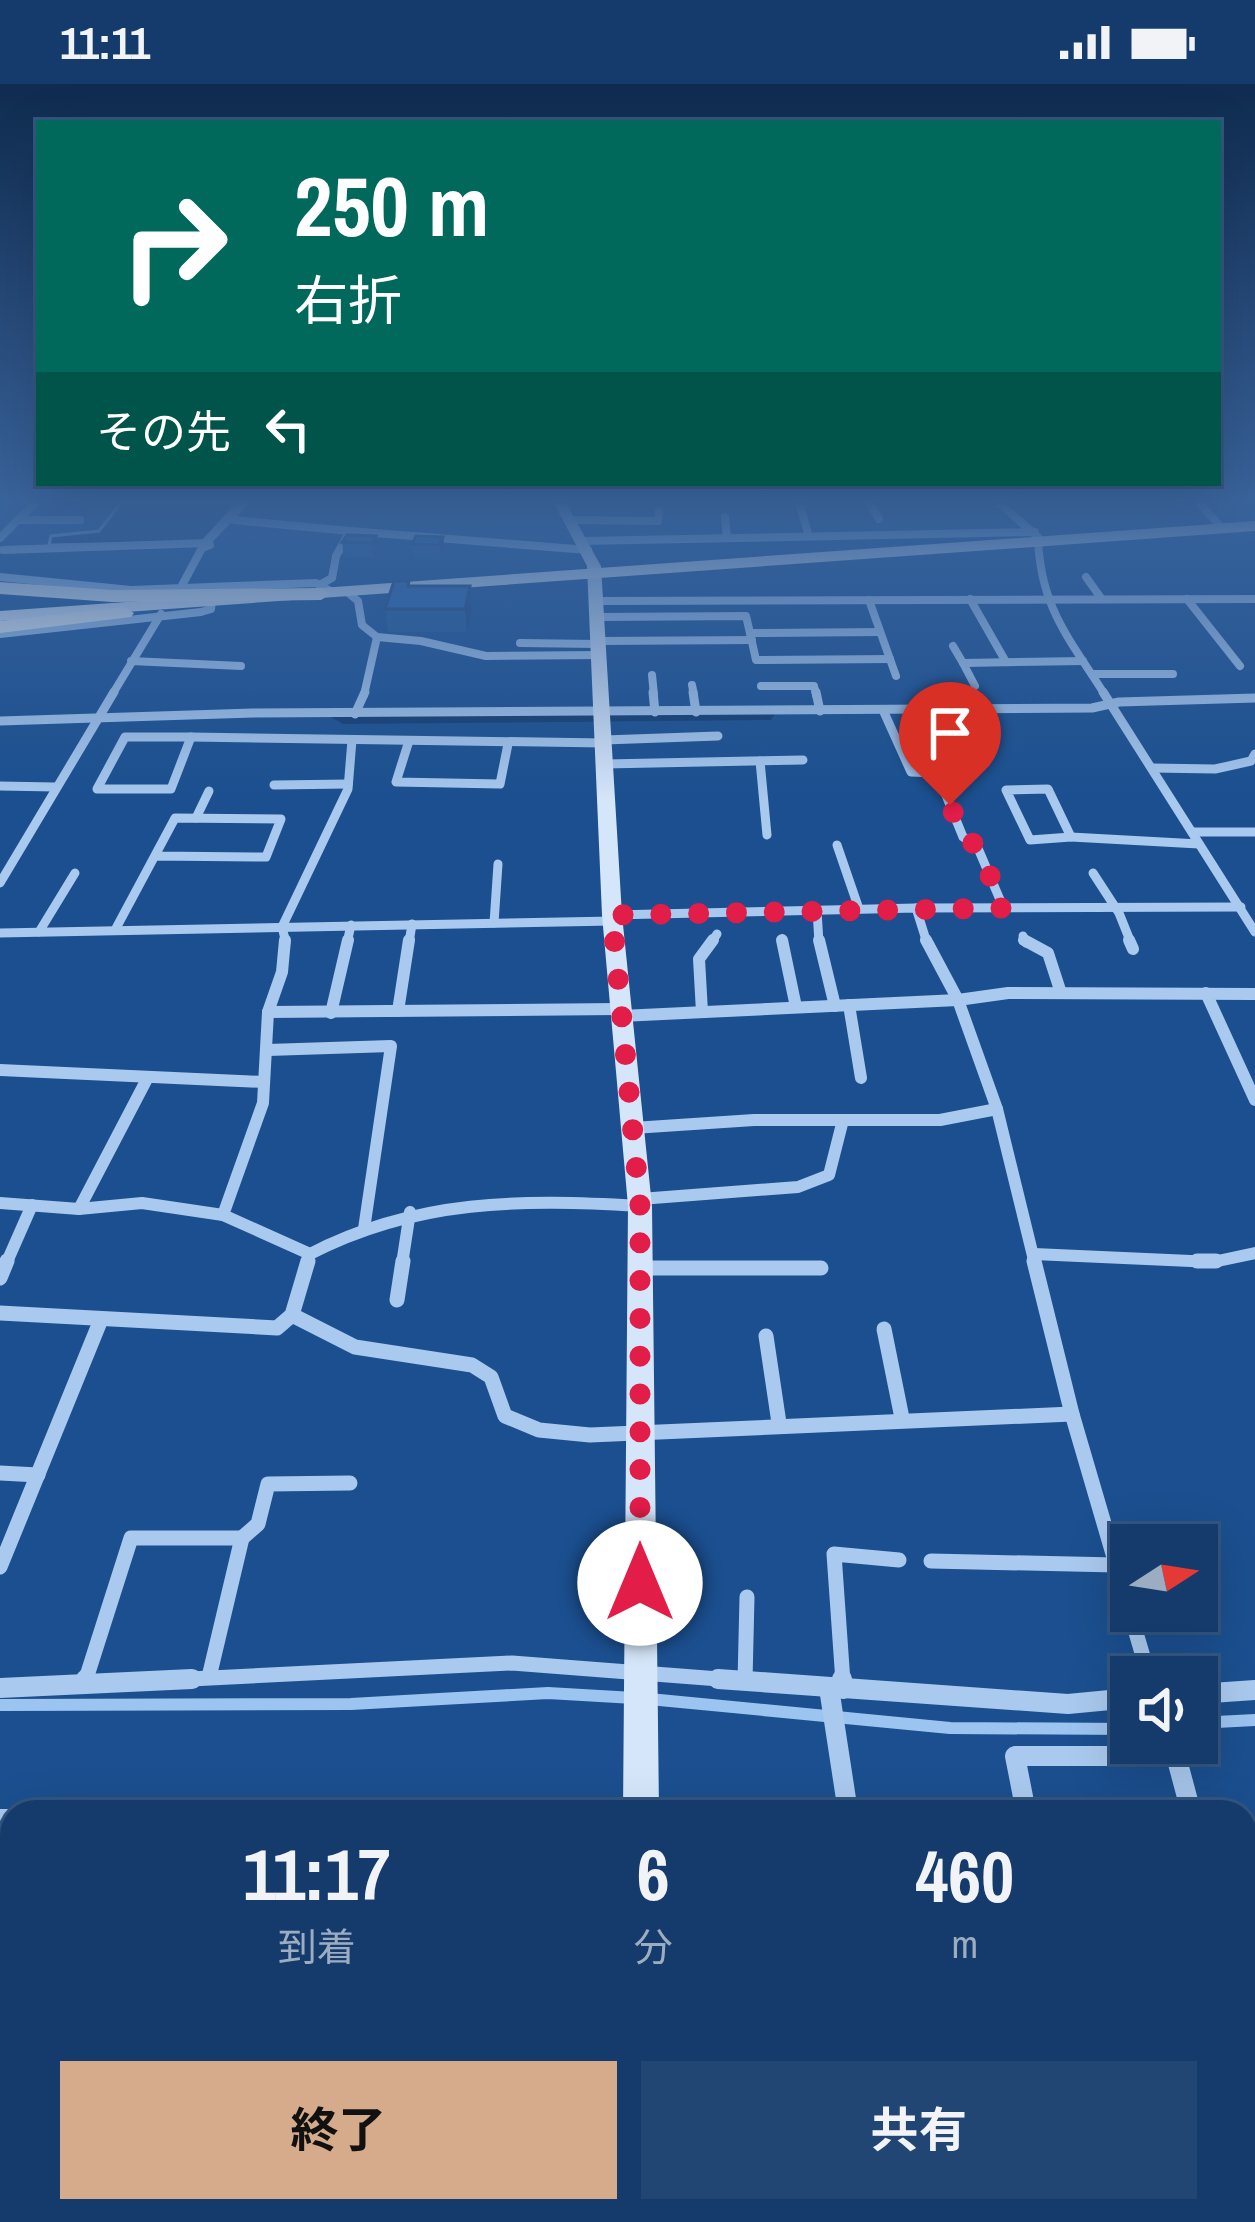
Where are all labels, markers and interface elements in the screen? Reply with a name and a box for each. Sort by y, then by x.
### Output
text: 11:11 [60,12,150,73]
text: 250 m [294,149,489,262]
icon: right [96,168,252,324]
text: 右折 [294,264,402,337]
icon: left [255,396,321,462]
text: その先 [96,401,231,462]
pin [899,682,1001,805]
icon: arrive [917,700,983,766]
position arrow [577,1520,703,1646]
north arrow [1110,1524,1218,1632]
map controls [1110,1524,1218,1764]
button: sound [1110,1656,1218,1764]
text: 11:17 [243,1825,391,1922]
text: 6 [637,1825,670,1922]
text: 460 [916,1827,1014,1924]
text: m [951,1918,978,1970]
text: 到着 [278,1921,356,1973]
text: 分 [634,1921,673,1973]
button: 終了 [60,2061,617,2199]
button: 共有 [641,2061,1197,2199]

